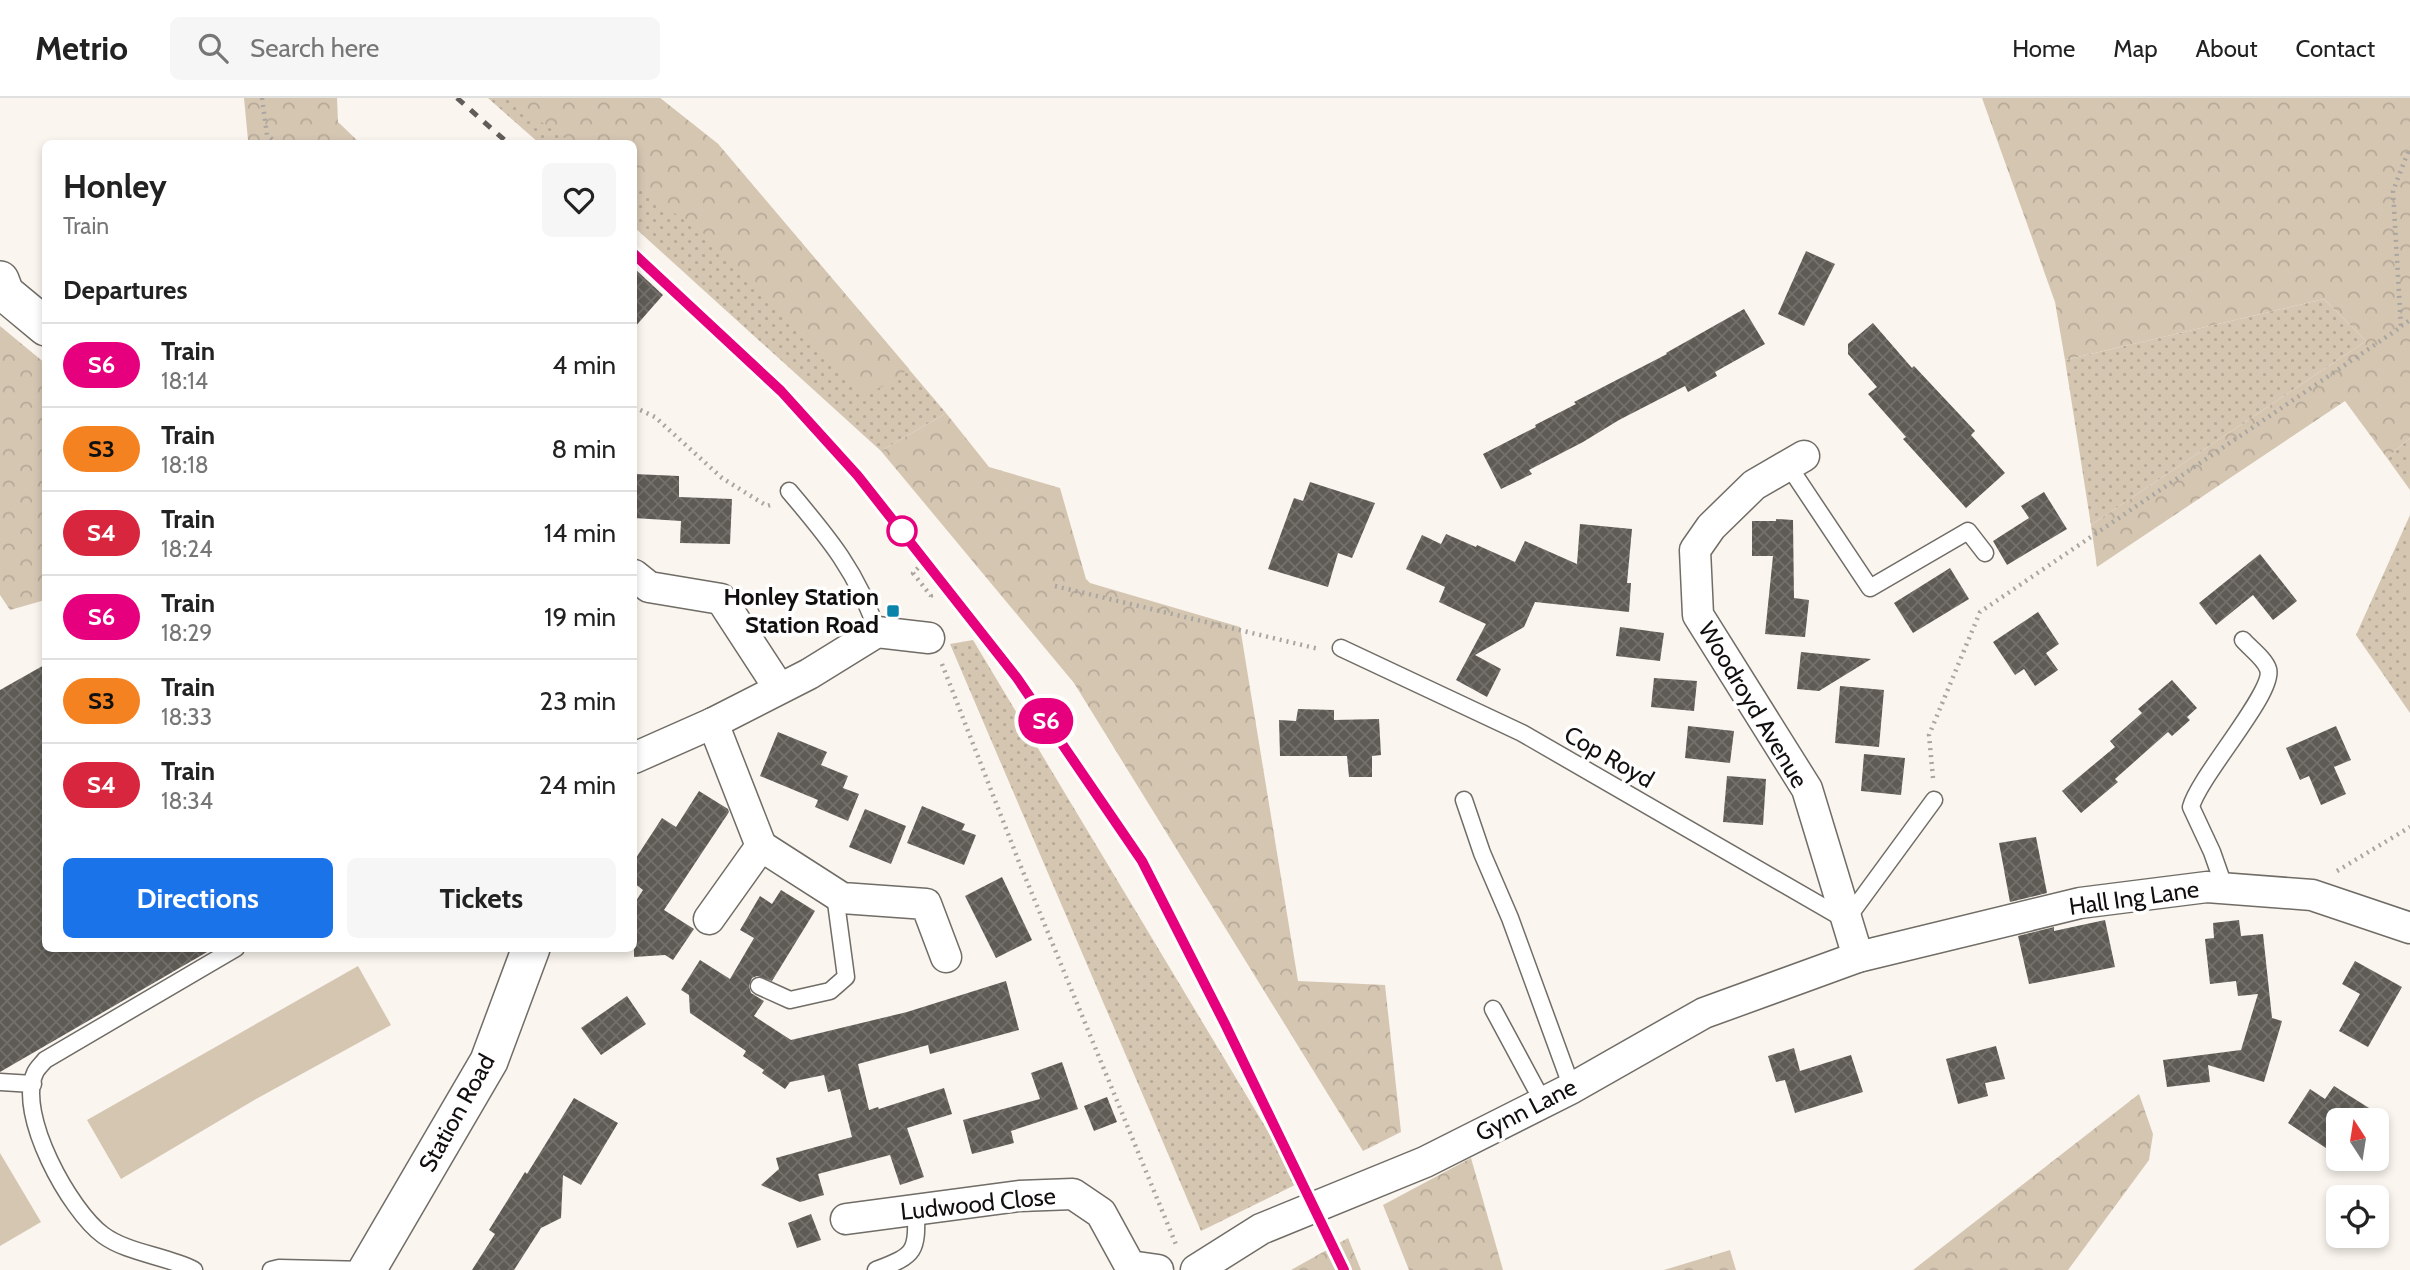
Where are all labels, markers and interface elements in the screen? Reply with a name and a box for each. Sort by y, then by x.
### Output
search box [170,17,660,80]
text: Metrio [35,28,128,68]
icon: search [194,29,232,67]
text: Search here [250,32,379,64]
text: Home [2012,34,2075,63]
text: Map [2113,34,2158,63]
text: About [2196,34,2258,63]
text: Contact [2296,34,2375,63]
button: heart [542,163,616,237]
text: Honley [63,166,167,206]
text: Train [63,212,109,240]
text: Departures [63,274,187,306]
text: Train [161,335,215,367]
text: 4 min [552,349,616,381]
text: S6 [88,350,115,379]
text: 18:14 [161,367,208,395]
text: Train [161,419,215,451]
text: 8 min [552,433,616,465]
text: S3 [88,434,115,463]
text: 18:18 [161,451,209,479]
text: Train [161,503,215,535]
unlabelled marker [887,516,917,546]
text: 14 min [544,517,616,549]
text: S4 [87,518,116,547]
text: 18:24 [161,535,213,563]
place label: Honley Station Station Road [724,582,879,639]
text: Train [161,587,215,619]
text: 19 min [544,601,616,633]
text: S6 [88,602,115,631]
marker: Honley Station Station Road [885,603,901,619]
street label: Woodroyd Avenue [1692,617,1814,793]
text: 18:29 [161,619,212,647]
text: Train [161,671,215,703]
text: 23 min [540,685,616,717]
text: S3 [88,686,115,715]
line badge: S6 [1014,698,1078,744]
text: 18:33 [161,703,212,731]
text: S6 [1032,706,1060,735]
street label: Cop Royd [1559,719,1659,794]
text: Train [161,755,215,787]
text: 24 min [539,769,616,801]
text: S4 [87,770,116,799]
text: 18:34 [161,787,213,815]
button: Directions [63,858,333,938]
button: Tickets [347,858,616,938]
street label: Hall Ing Lane [2067,874,2201,921]
street label: Station Road [412,1049,501,1177]
street label: Gynn Lane [1470,1072,1581,1147]
north arrow [2326,1108,2389,1171]
map controls [2326,1108,2389,1248]
street label: Ludwood Close [899,1181,1057,1226]
button: locate [2326,1185,2389,1248]

